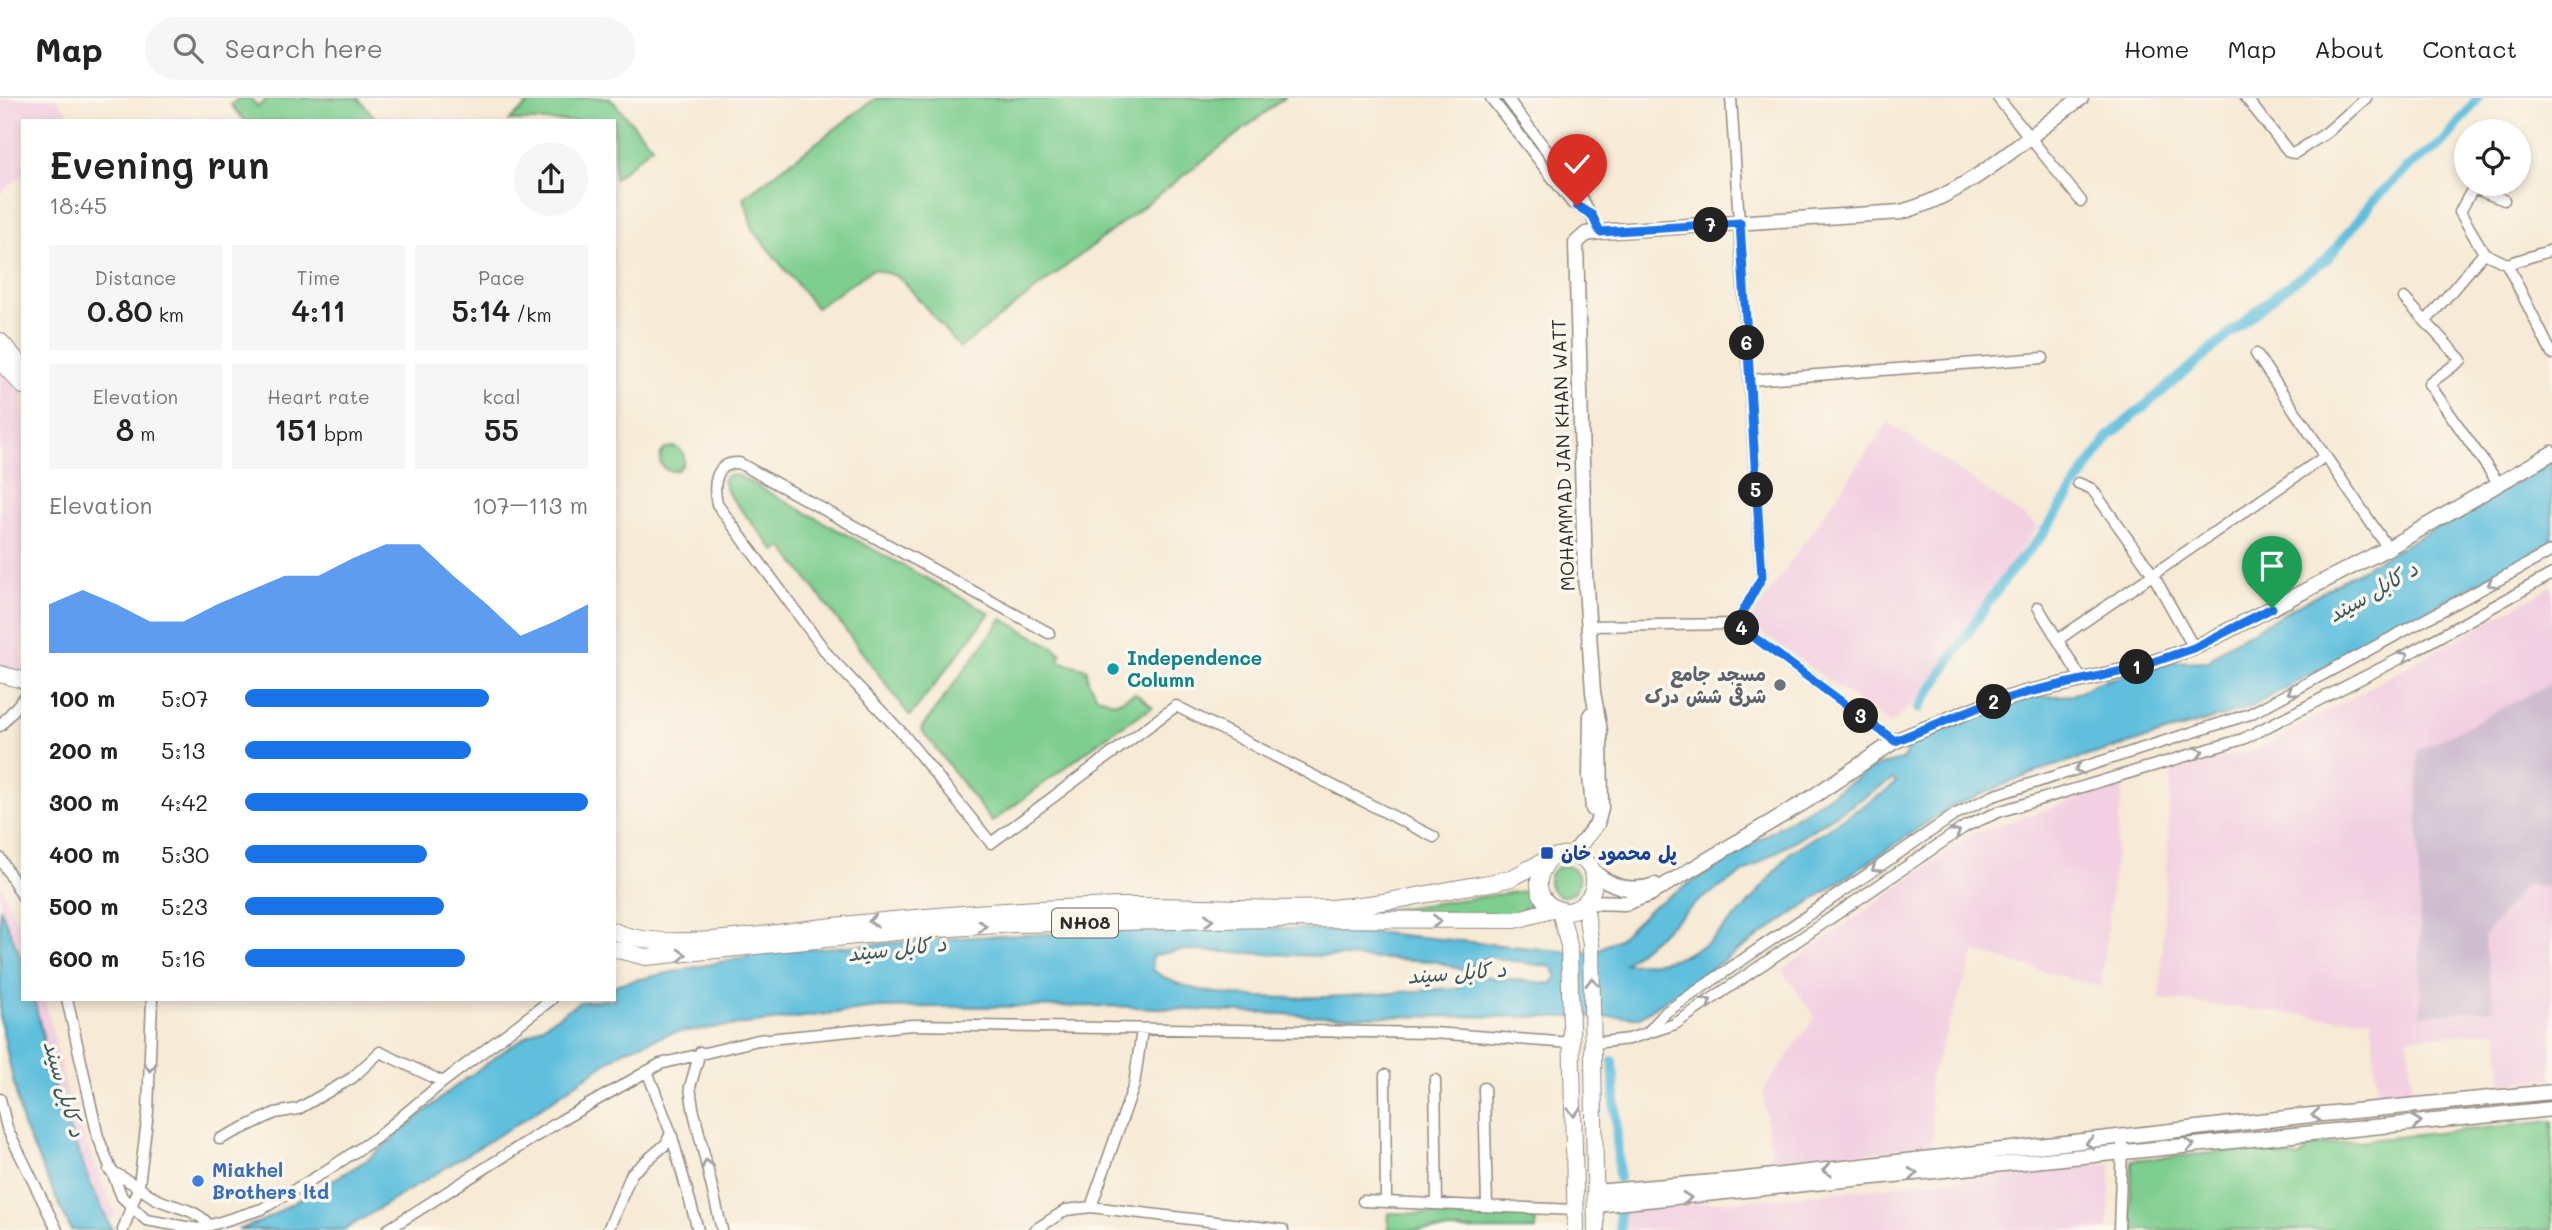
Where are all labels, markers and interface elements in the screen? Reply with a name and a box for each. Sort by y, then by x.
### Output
search box [145,17,635,80]
text: Map [35,27,103,70]
icon: search [169,29,207,67]
text: Search here [225,31,383,65]
text: Home [2124,33,2189,64]
text: Map [2227,33,2276,64]
text: About [2314,33,2384,64]
text: Contact [2422,33,2517,64]
map controls [2454,119,2531,196]
button: locate [2454,119,2531,196]
pin [1547,134,1607,206]
text: Evening run [49,139,270,189]
button: share [514,142,588,216]
icon: check [1558,145,1596,183]
text: 18:45 [49,190,107,220]
pin: 7 [1694,208,1728,242]
text: 7 [1705,212,1716,237]
text: Distance [95,265,176,290]
text: Time [297,265,340,290]
text: Pace [478,265,525,290]
text: 0.80 [87,290,153,330]
text: 4:11 [291,290,346,330]
text: 5:14 [451,290,510,330]
text: km [153,302,184,327]
text: /km [510,302,552,327]
street label: MOHAMMAD JAN KHAN WATT [1545,318,1580,592]
pin: 6 [1730,326,1764,360]
text: 6 [1741,330,1752,355]
text: Elevation [93,384,178,409]
text: Heart rate [267,384,370,409]
text: kcal [483,384,520,409]
text: 8 [116,409,134,449]
text: 151 [274,409,318,449]
text: 55 [484,409,519,449]
text: m [134,421,155,446]
text: bpm [318,421,363,446]
pin: 5 [1738,472,1774,508]
text: 5 [1750,477,1761,502]
text: Elevation [49,490,152,520]
text: 107–113 m [472,490,588,520]
pin [2242,536,2302,608]
icon: arrive [2253,547,2291,585]
water label: د کابل سيند [2323,554,2422,628]
one-way arrow [2487,575,2499,589]
pin: 4 [1724,610,1760,646]
text: 4 [1735,615,1748,640]
place label: Independence Column [1127,645,1262,692]
pin: 1 [2120,650,2154,684]
one-way arrow [2397,651,2409,664]
text: 1 [2132,654,2141,679]
marker: Independence Column [1105,661,1121,677]
place label: مسجد جامع شرقی شش درک [1645,661,1766,708]
marker: مسجد جامع شرقی شش درک [1772,677,1788,693]
text: 100 m [49,683,115,713]
text: 5:07 [161,683,209,713]
one-way arrow [2287,683,2299,696]
pin: 2 [1976,684,2011,720]
text: 2 [1988,689,1999,714]
pin: 3 [1843,698,1878,734]
text: 3 [1855,703,1866,728]
text: 200 m [49,735,118,765]
text: 5:13 [161,735,205,765]
one-way arrow [2192,745,2204,760]
one-way arrow [2073,761,2085,775]
text: 300 m [49,787,119,817]
text: 4:42 [161,787,208,817]
one-way arrow [1948,828,1961,841]
text: 400 m [49,839,120,869]
text: 5:30 [161,839,209,869]
place label: پل محمود خان [1561,840,1677,866]
marker: پل محمود خان [1539,845,1555,861]
one-way arrow [1871,860,1884,872]
text: 500 m [49,891,119,921]
text: 5:23 [161,891,208,921]
road number: NH08 [1052,908,1118,938]
one-way arrow [1204,912,1215,928]
one-way arrow [1432,913,1442,929]
one-way arrow [867,914,879,929]
one-way arrow [977,919,988,934]
water label: د کابل سيند [846,929,948,967]
text: 600 m [49,943,119,973]
text: 5:16 [161,943,206,973]
one-way arrow [677,948,688,963]
water label: د کابل سيند [1406,955,1507,989]
one-way arrow [1585,977,1600,988]
one-way arrow [1699,998,1712,1010]
water label: د کابل سيند [38,1037,92,1140]
one-way arrow [142,1062,157,1073]
one-way arrow [1566,1106,1581,1117]
one-way arrow [2310,1107,2321,1122]
one-way arrow [2411,1115,2422,1130]
one-way arrow [2084,1135,2096,1150]
one-way arrow [2185,1138,2196,1153]
place label: Miakhel Brothers ltd [212,1157,329,1204]
one-way arrow [701,1158,715,1170]
one-way arrow [1821,1162,1833,1177]
one-way arrow [1908,1167,1919,1182]
marker: Miakhel Brothers ltd [190,1173,206,1189]
one-way arrow [1682,1191,1693,1206]

